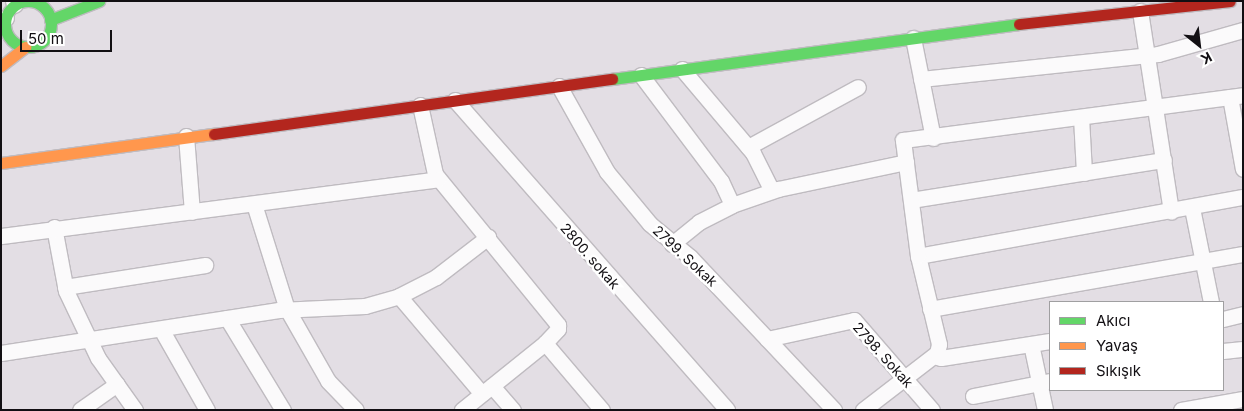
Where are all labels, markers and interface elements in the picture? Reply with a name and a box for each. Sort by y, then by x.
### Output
scale bar [22,20,115,52]
north arrow [1174,20,1224,70]
text: 50 m [28,29,64,48]
text: K [1198,49,1215,68]
street label: 2800. sokak [557,220,623,292]
street label: 2799. Sokak [649,222,721,290]
legend [1049,301,1224,391]
text: Akıcı [1096,311,1130,330]
street label: 2798. Sokak [849,319,917,391]
text: Yavaş [1096,336,1138,355]
text: Sıkışık [1096,361,1141,380]

